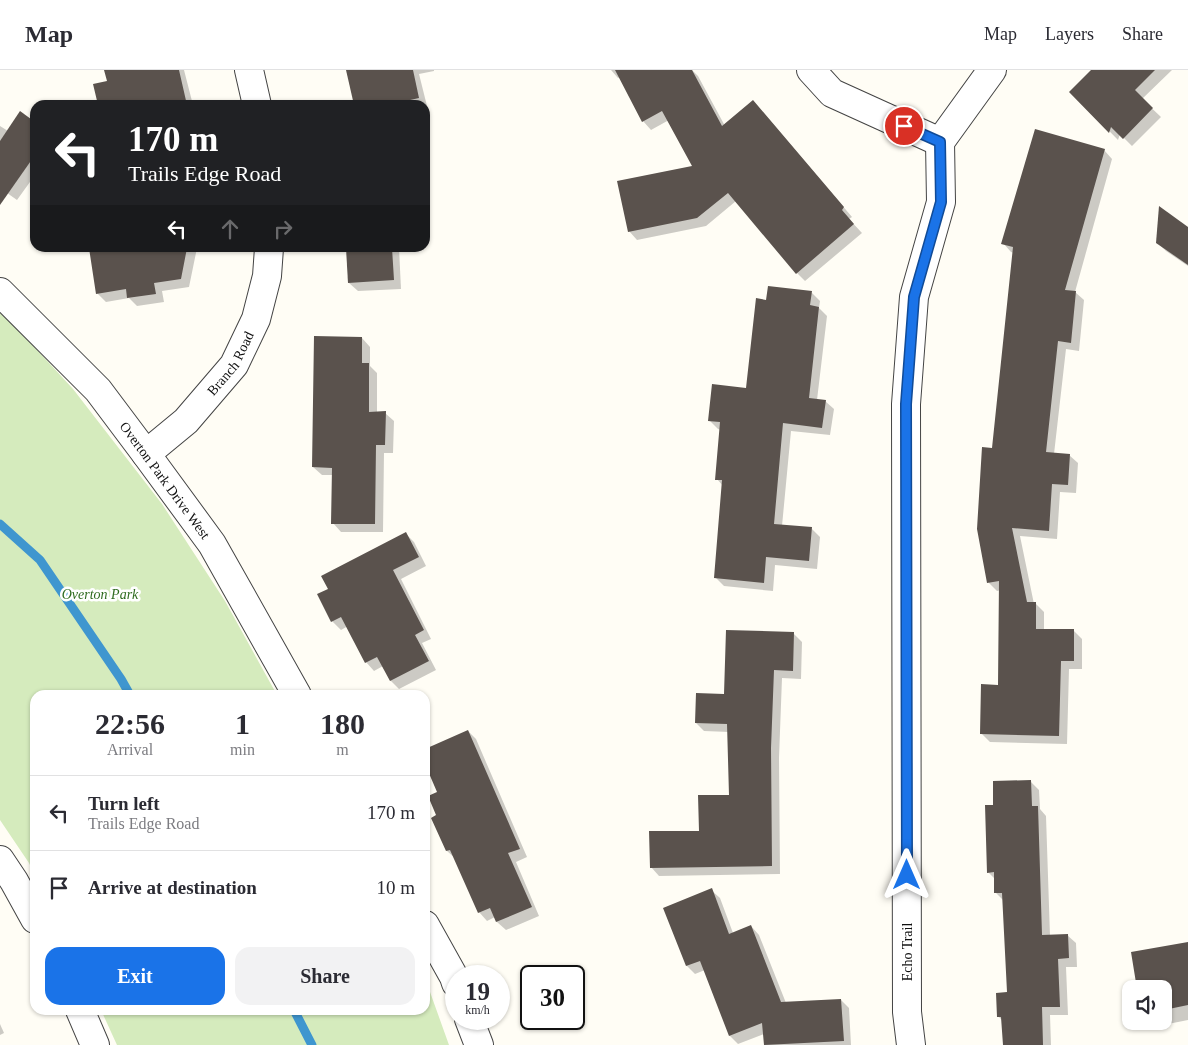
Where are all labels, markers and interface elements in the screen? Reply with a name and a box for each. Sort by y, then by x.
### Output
text: Map [25,21,73,47]
text: Map [984,24,1017,44]
text: Layers [1045,24,1094,44]
text: Share [1122,24,1163,44]
pin [883,105,925,147]
icon: arrive [890,112,918,140]
icon: left [45,120,110,185]
text: 170 m [128,120,218,159]
text: Trails Edge Road [128,161,281,186]
icon: left [163,215,191,243]
icon: ahead [216,215,244,243]
icon: right [269,215,297,243]
street label: Branch Road [204,329,257,399]
street label: Overton Park Drive West [117,419,213,542]
park label: Overton Park [62,587,139,602]
text: 22:56 [95,707,165,740]
text: 1 [235,707,250,740]
text: 180 [320,707,365,740]
text: Arrival [107,741,153,758]
text: min [230,741,255,758]
text: m [336,741,349,758]
text: Turn left [88,793,160,814]
icon: left [45,799,73,827]
text: 170 m [367,802,415,823]
text: Trails Edge Road [88,815,199,832]
position arrow [880,848,932,900]
icon: arrive [45,874,73,902]
text: Arrive at destination [88,877,257,898]
text: 10 m [376,877,415,898]
street label: Echo Trail [900,923,915,981]
button: Exit [45,947,225,1005]
button: Share [235,947,415,1005]
speed limit sign: 30 [520,965,585,1030]
text: 19 [465,978,490,1005]
map controls [1122,980,1172,1030]
button: sound [1122,980,1172,1030]
text: km/h [465,1003,490,1017]

